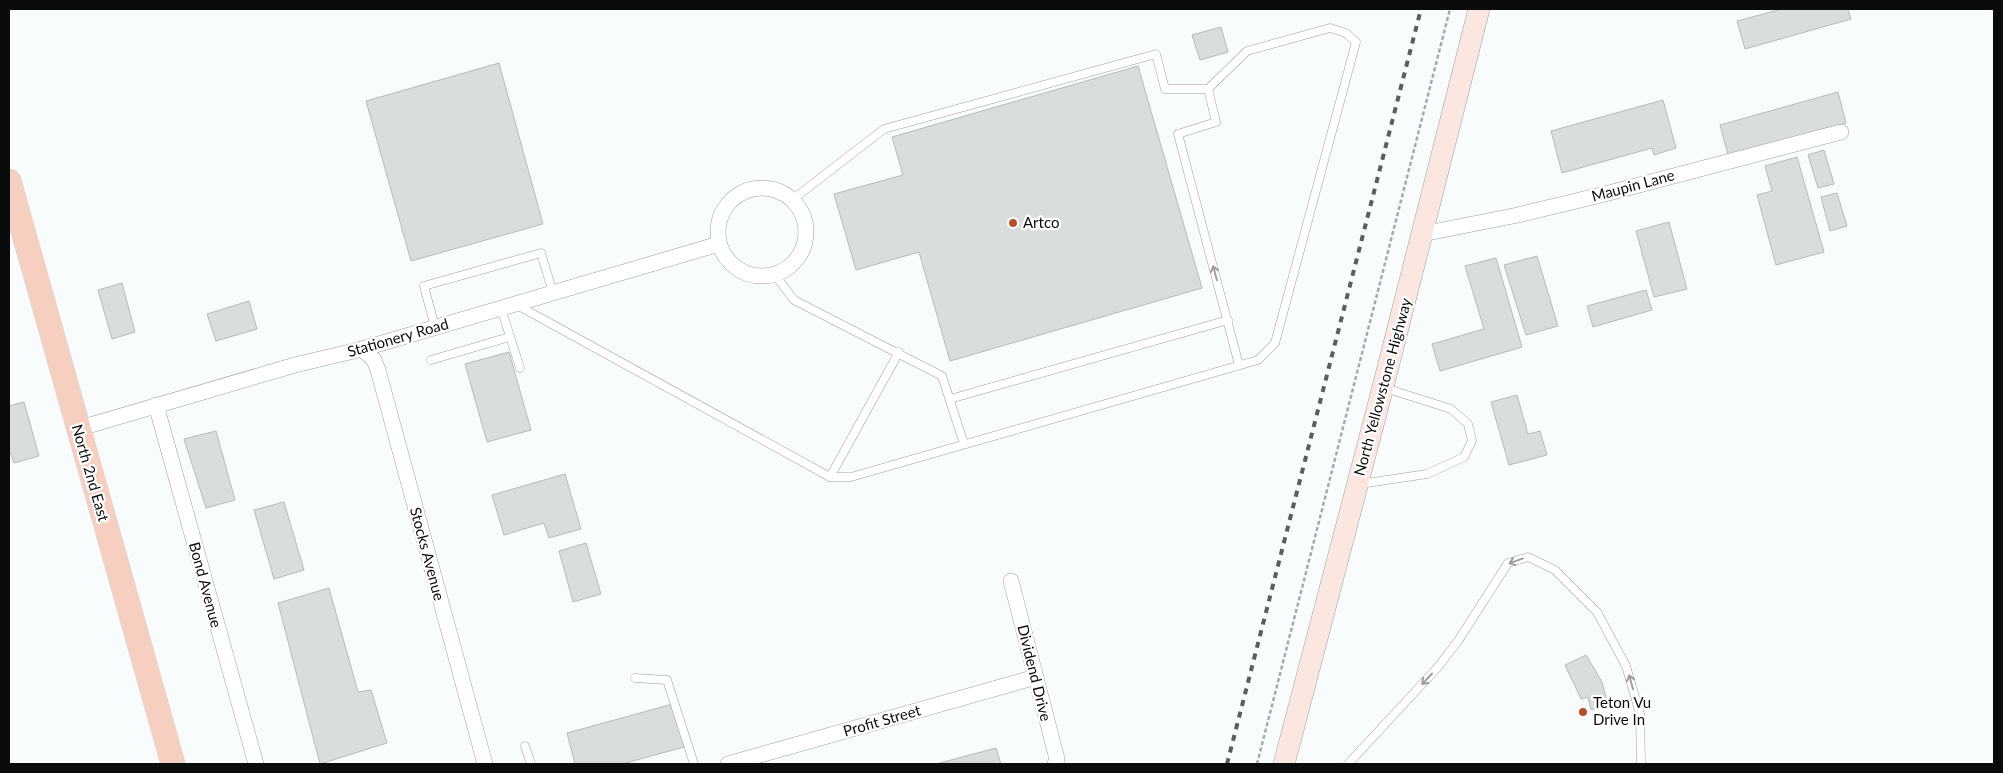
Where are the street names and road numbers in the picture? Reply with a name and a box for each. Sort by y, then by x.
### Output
street label: Maupin Lane [1589,165,1676,205]
street label: North Yellowstone Highway [1350,296,1415,478]
street label: Stationery Road [345,314,450,360]
street label: North 2nd East [69,422,114,524]
street label: Stocks Avenue [407,505,449,602]
street label: Bond Avenue [186,540,226,630]
street label: Dividend Drive [1014,623,1056,723]
street label: Profit Street [841,700,923,740]

